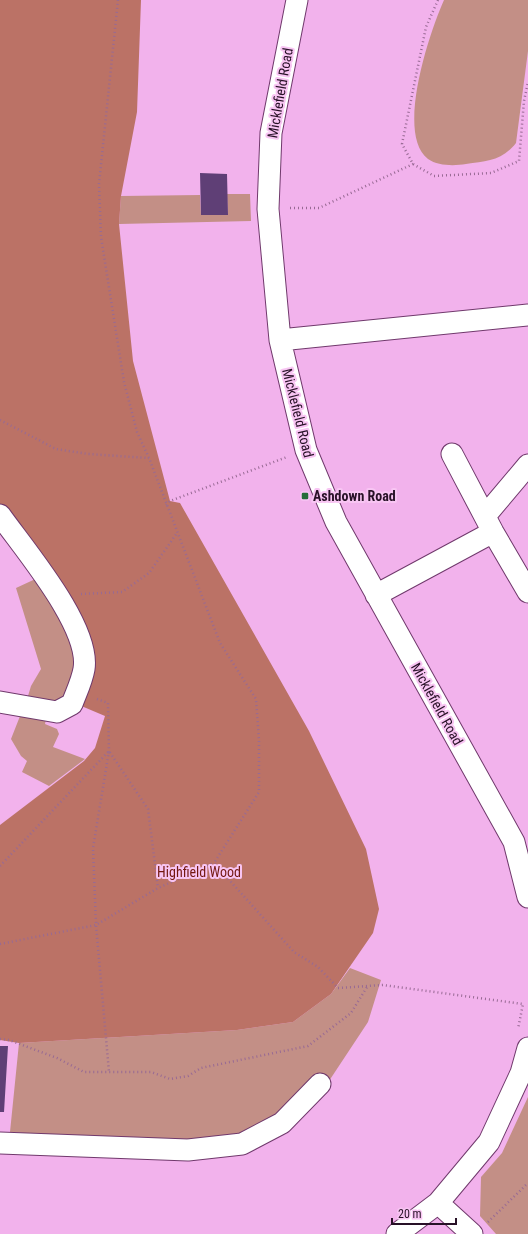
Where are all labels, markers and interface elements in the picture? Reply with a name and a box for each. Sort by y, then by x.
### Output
street label: Micklefield Road [264,47,296,139]
street label: Micklefield Road [279,367,317,459]
place label: Ashdown Road [313,488,396,504]
marker: Ashdown Road [300,491,310,501]
street label: Micklefield Road [408,660,466,748]
park label: Highfield Wood [157,864,241,880]
scale bar [392,1200,456,1226]
text: 20 m [398,1207,422,1221]

